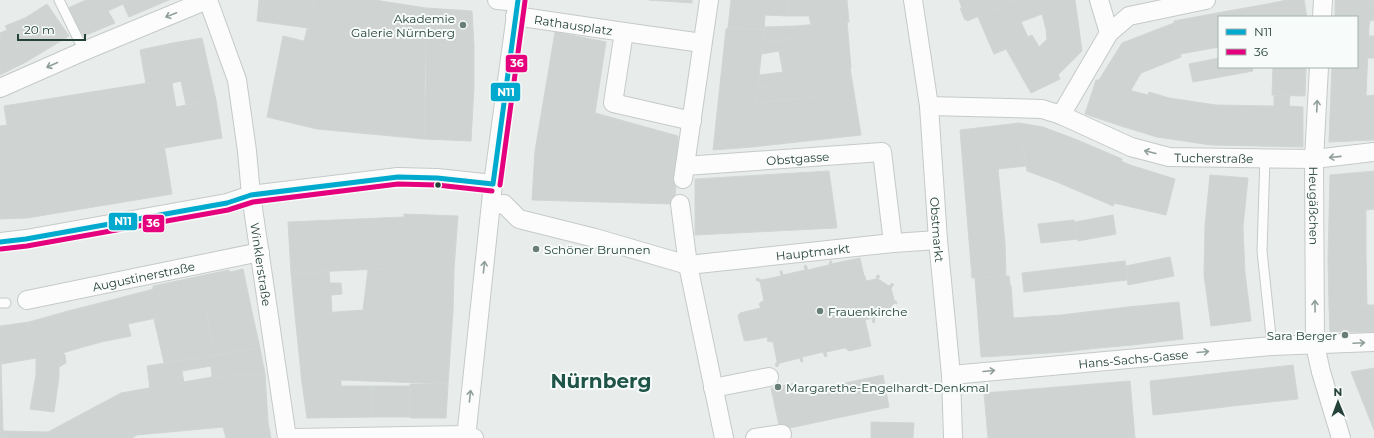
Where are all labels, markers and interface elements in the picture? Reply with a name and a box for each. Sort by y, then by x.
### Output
one-way arrow [166,11,178,19]
place label: Akademie Galerie Nürnberg [351,11,455,40]
street label: Rathausplatz [533,11,614,38]
scale bar [18,16,85,42]
legend [1218,16,1358,68]
marker: Akademie Galerie Nürnberg [458,20,468,30]
text: 20 m [24,22,55,37]
text: N11 [1254,24,1272,39]
text: 36 [1254,44,1268,59]
line badge: 36 [505,54,528,73]
text: 36 [509,56,524,70]
one-way arrow [46,62,58,69]
line badge: N11 [490,82,521,102]
text: N11 [497,85,515,99]
one-way arrow [1313,100,1320,113]
street label: Obstgasse [766,148,830,168]
one-way arrow [1144,148,1157,155]
street label: Tucherstraße [1174,150,1253,166]
one-way arrow [1329,153,1342,160]
street label: Heugäßchen [1307,167,1322,245]
unlabelled marker [433,180,443,190]
street label: Obstmarkt [928,196,948,263]
line badge: N11 [108,212,138,231]
text: N11 [114,214,132,228]
line badge: 36 [142,214,165,233]
text: 36 [145,216,160,230]
street label: Winklerstraße [248,221,275,307]
street label: Hauptmarkt [775,240,851,263]
place label: Schöner Brunnen [544,242,651,257]
marker: Schöner Brunnen [531,244,541,254]
street label: Augustinerstraße [91,258,196,294]
one-way arrow [480,261,488,274]
one-way arrow [1311,300,1319,313]
place label: Frauenkirche [828,304,907,319]
marker: Frauenkirche [815,306,825,316]
place label: Sara Berger [1267,328,1337,343]
marker: Sara Berger [1340,330,1350,340]
one-way arrow [1352,339,1365,347]
street label: Hans-Sachs-Gasse [1078,346,1189,371]
one-way arrow [1196,348,1209,355]
one-way arrow [982,367,995,375]
district label: Nürnberg [550,369,652,393]
place label: Margarethe-Engelhardt-Denkmal [786,380,989,395]
marker: Margarethe-Engelhardt-Denkmal [773,382,783,392]
north arrow [1318,382,1358,422]
text: N [1333,385,1342,399]
one-way arrow [466,390,474,403]

